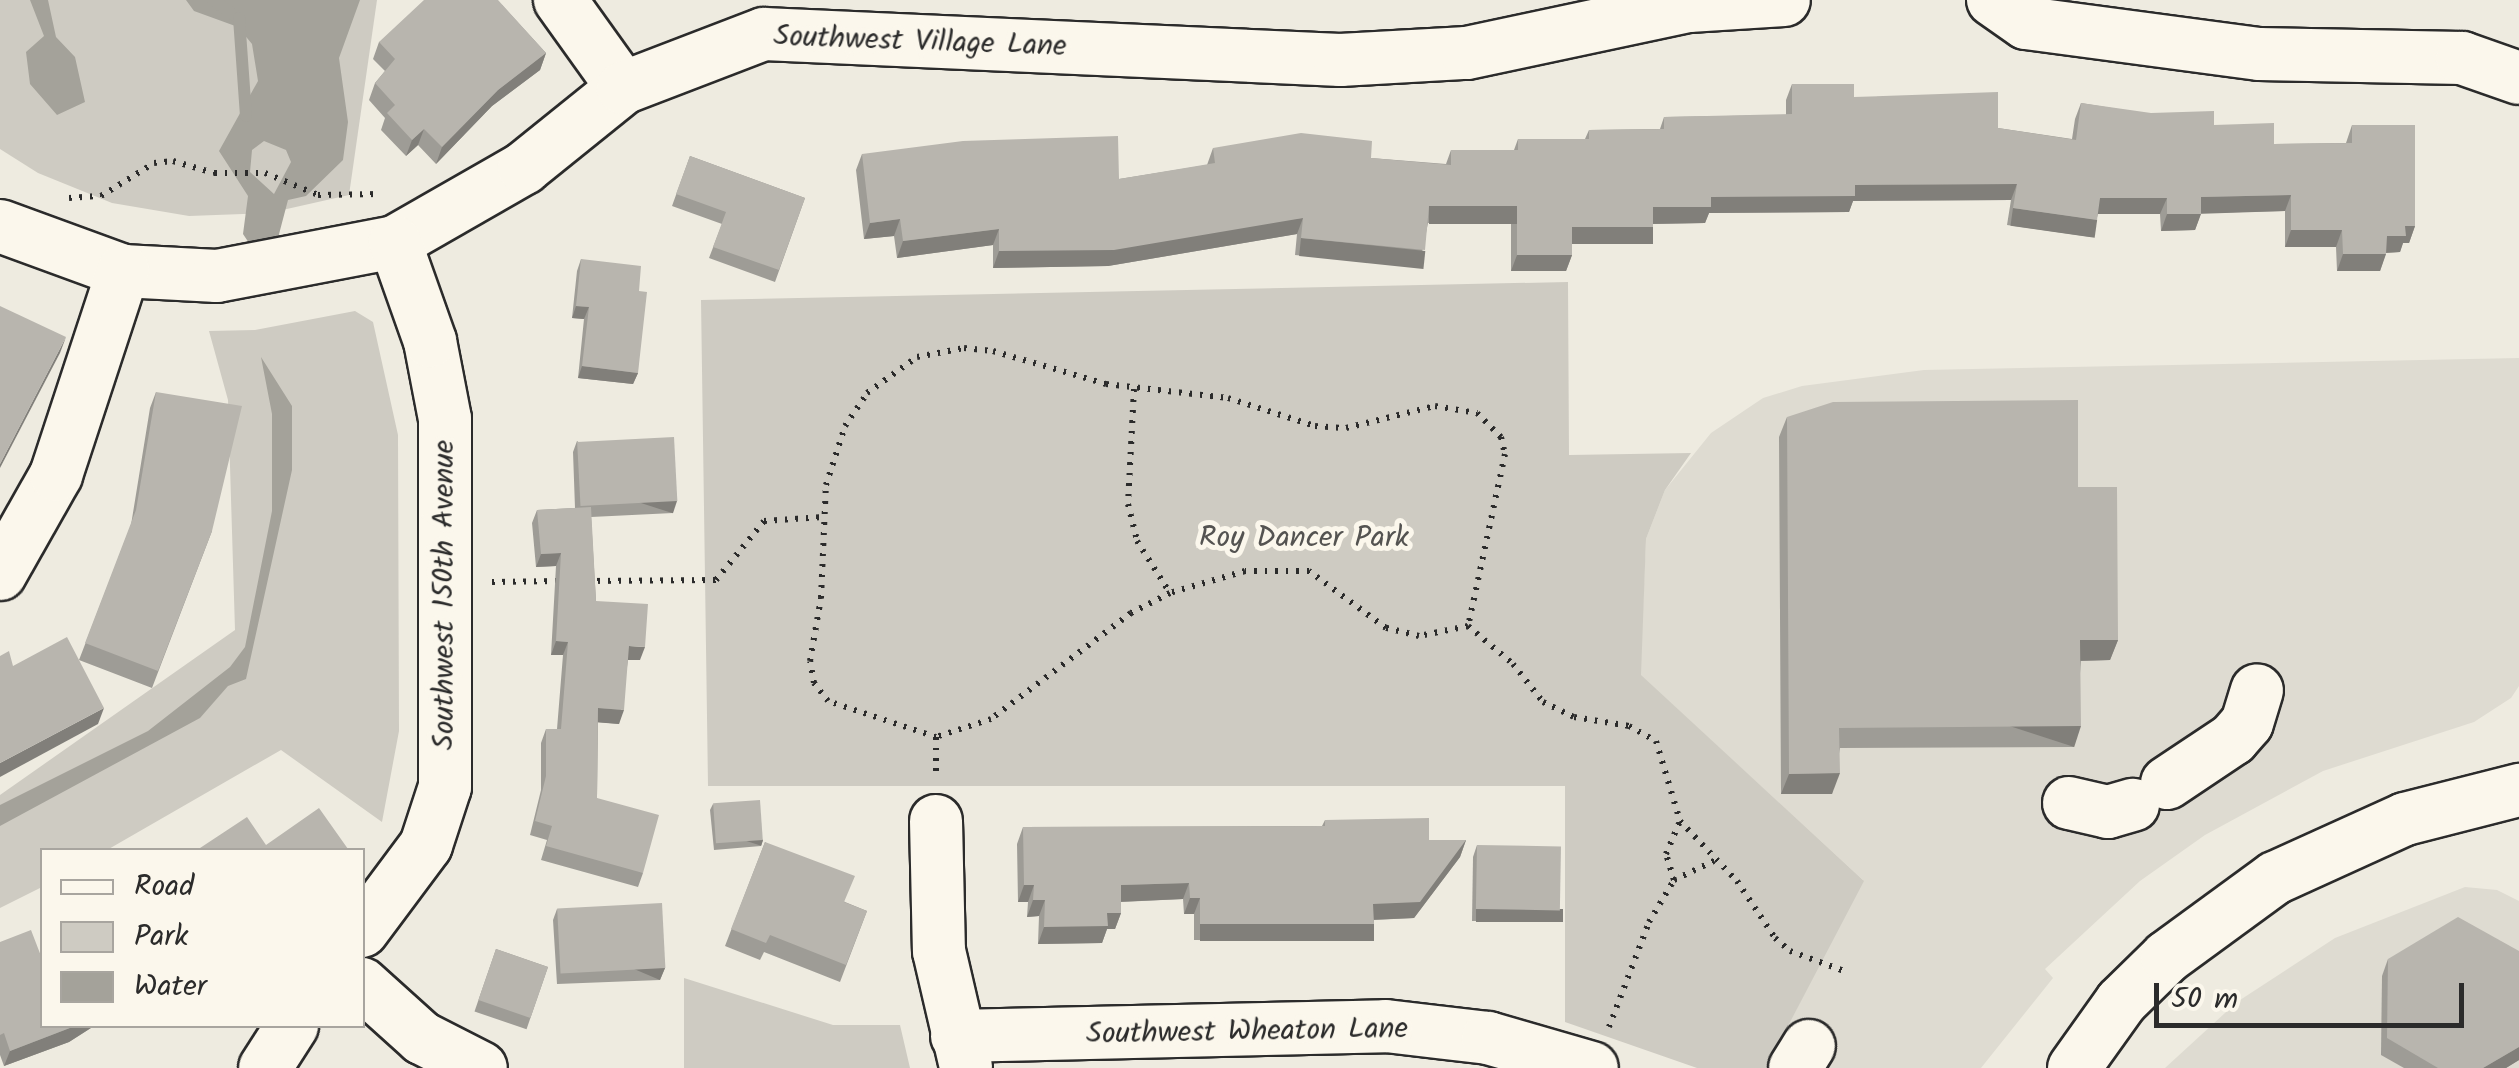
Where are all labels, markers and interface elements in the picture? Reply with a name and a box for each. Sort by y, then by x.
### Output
street label: Southwest Village Lane [773,19,1067,65]
street label: Southwest 150th Avenue [427,440,463,750]
park label: Roy Dancer Park [1199,520,1409,556]
legend [40,848,365,1028]
text: Road [134,863,194,911]
text: Park [134,913,188,961]
text: Water [134,963,207,1011]
scale bar [2159,963,2469,1025]
text: 50 m [2171,976,2238,1024]
street label: Southwest Wheaton Lane [1086,1011,1408,1053]

